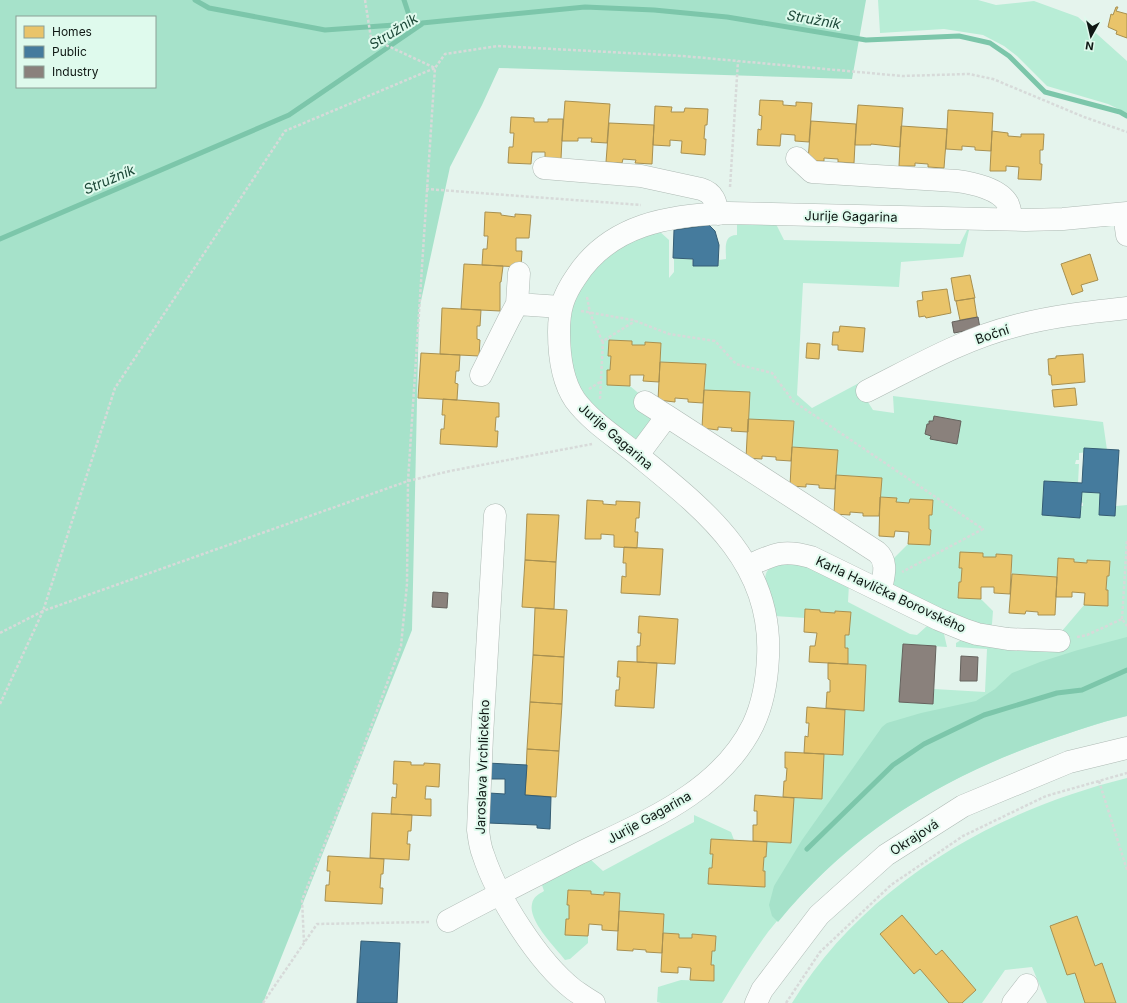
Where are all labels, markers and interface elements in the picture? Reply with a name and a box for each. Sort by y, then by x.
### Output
water label: Stružník [786,6,842,32]
water label: Stružník [365,9,421,53]
legend [16,16,156,88]
north arrow [1071,16,1111,56]
text: Homes [52,24,92,39]
text: N [1084,38,1095,53]
text: Public [52,44,87,59]
text: Industry [52,64,99,79]
water label: Stružník [81,160,138,197]
street label: Jurije Gagarina [804,207,898,225]
street label: Boční [973,321,1012,347]
street label: Jurije Gagarina [576,399,656,473]
street label: Karla Havlíčka Borovského [813,552,969,636]
street label: Jaroslava Vrchlického [472,699,492,835]
street label: Jurije Gagarina [604,787,694,847]
street label: Okrajová [887,815,941,859]

